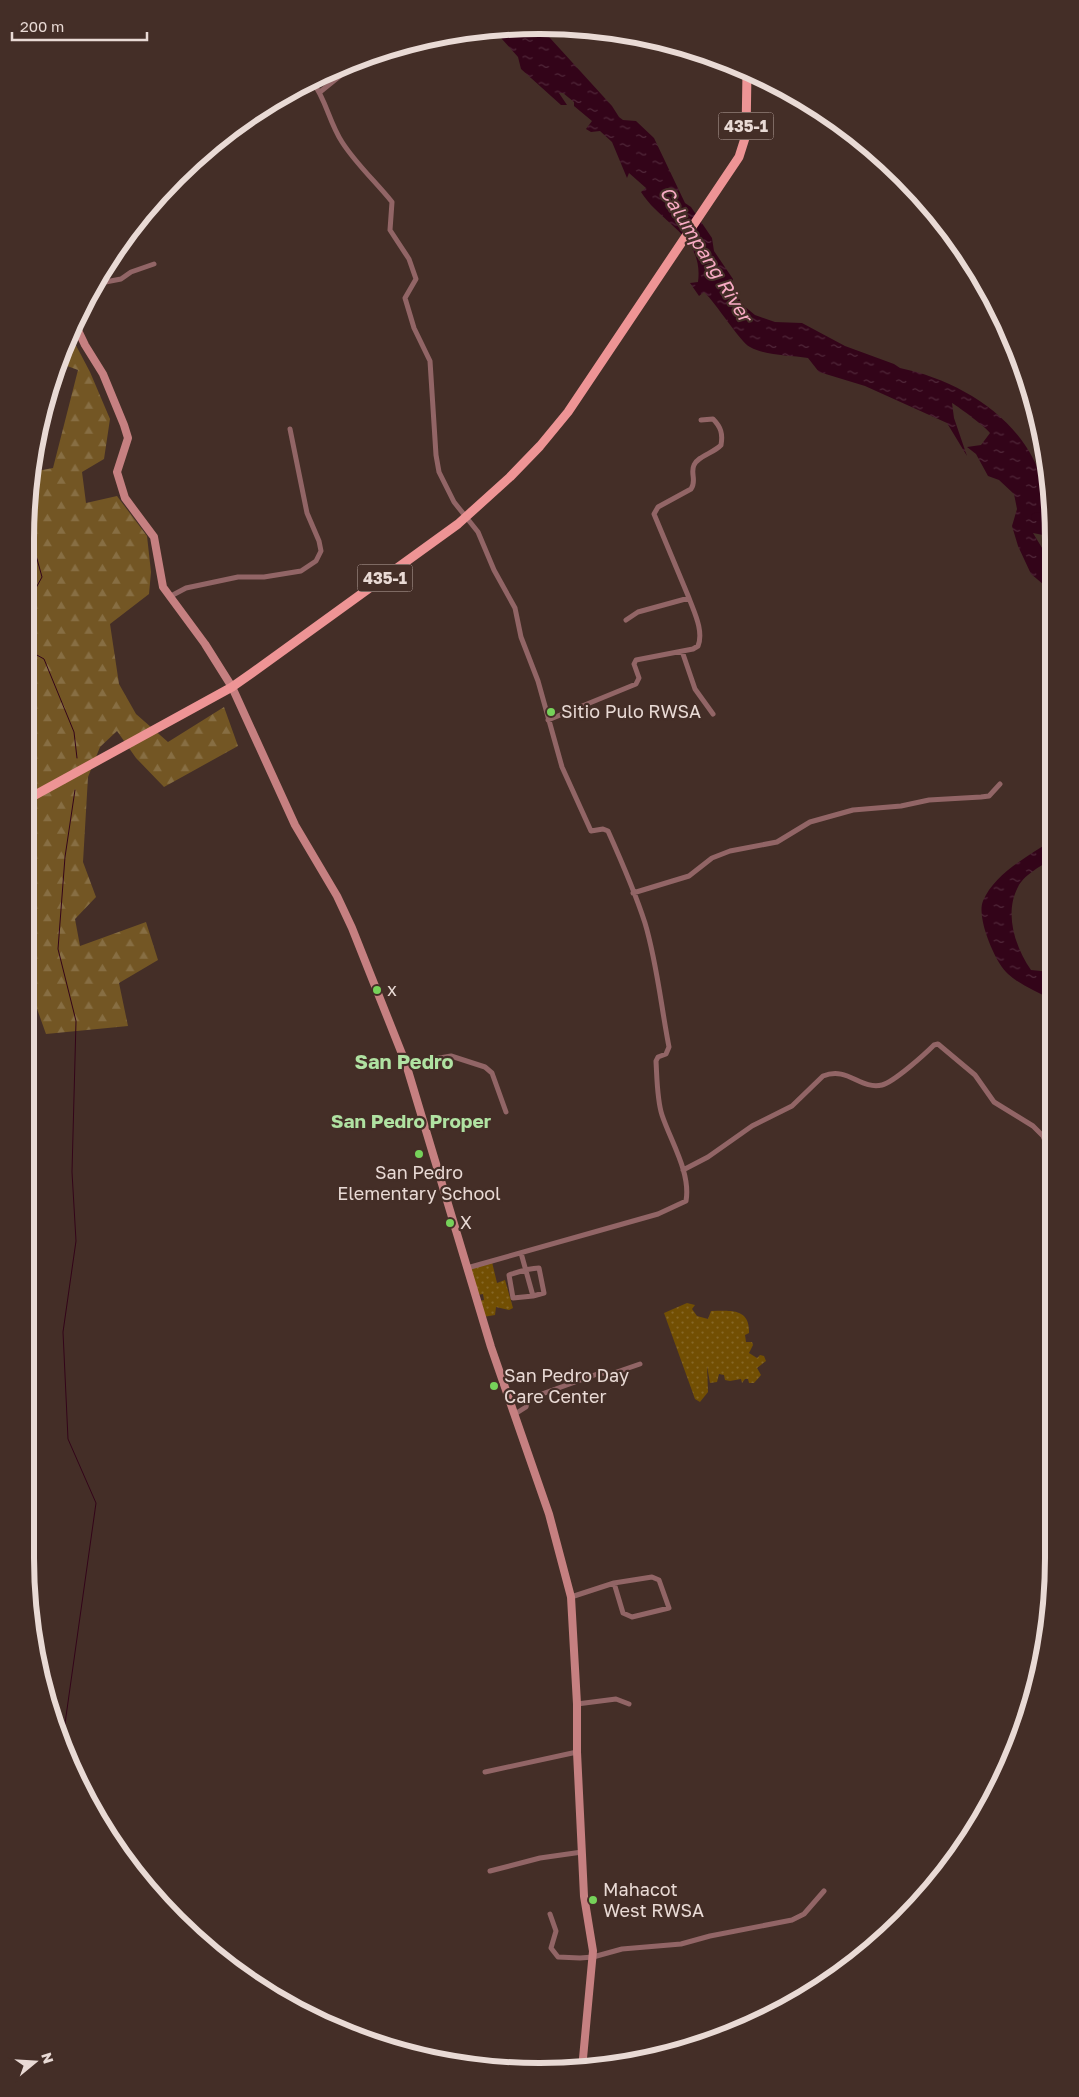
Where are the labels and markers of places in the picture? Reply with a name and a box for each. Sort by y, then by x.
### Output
place label: Sitio Pulo RWSA [561,700,701,722]
marker: Sitio Pulo RWSA [545,706,557,718]
place label: x [387,978,397,1000]
marker: x [371,984,383,996]
marker: San Pedro Elementary School [413,1148,425,1160]
place label: San Pedro Elementary School [337,1161,501,1204]
place label: X [460,1211,472,1233]
marker: X [444,1217,456,1229]
place label: San Pedro Day Care Center [504,1364,629,1407]
marker: San Pedro Day Care Center [488,1380,500,1392]
place label: Mahacot West RWSA [603,1878,704,1921]
marker: Mahacot West RWSA [587,1894,599,1906]

